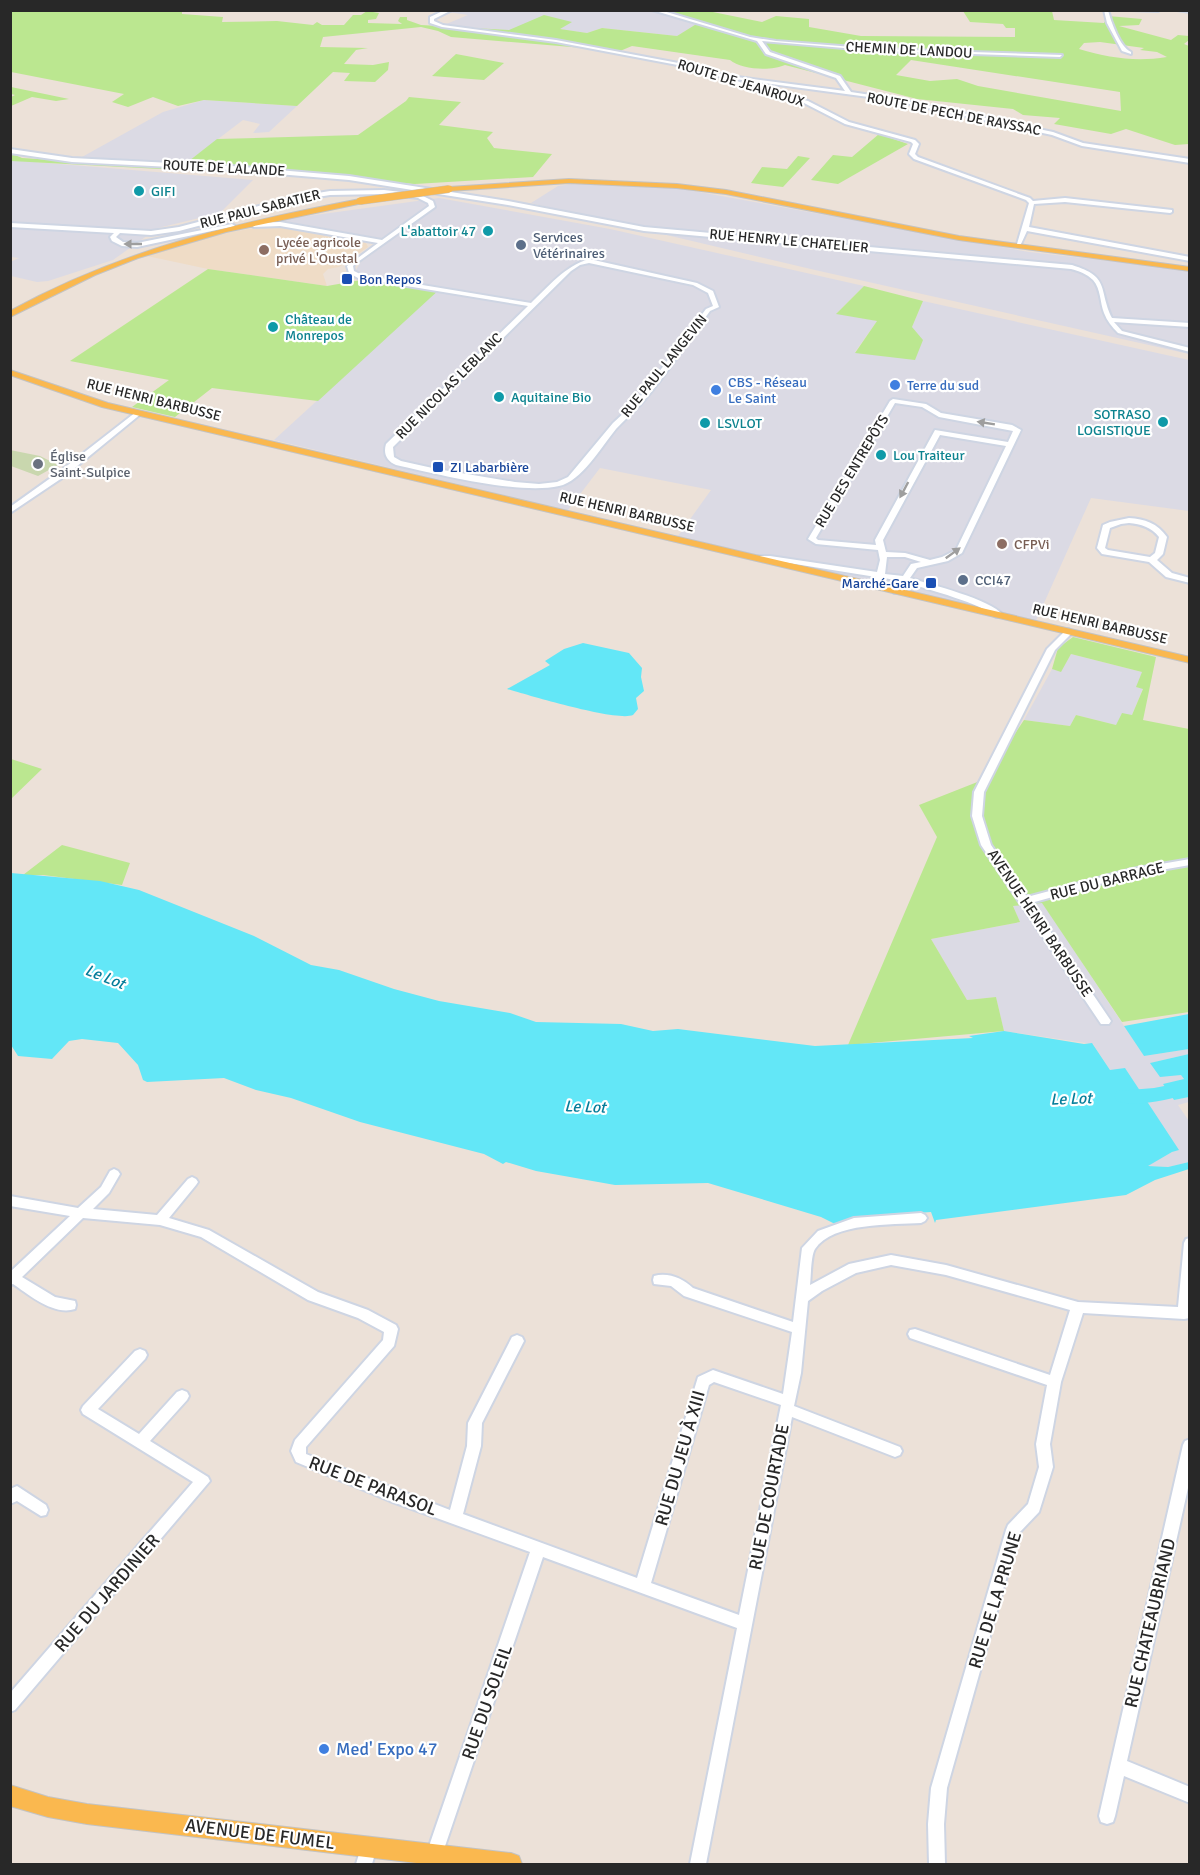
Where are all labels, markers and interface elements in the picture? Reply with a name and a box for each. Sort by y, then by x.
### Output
street label: CHEMIN DE LANDOU [845,38,973,62]
street label: ROUTE DE JEANROUX [675,56,807,110]
street label: ROUTE DE PECH DE RAYSSAC [865,89,1043,139]
street label: ROUTE DE LALANDE [162,156,286,180]
place label: GIFI [151,183,176,200]
marker: GIFI [132,184,146,198]
street label: RUE PAUL SABATIER [198,186,322,232]
place label: L'abattoir 47 [400,223,476,240]
marker: L'abattoir 47 [481,224,495,238]
street label: RUE HENRY LE CHATELIER [709,226,869,256]
place label: Services Vétérinaires [533,229,605,262]
place label: Lycée agricole privé L'Oustal [276,234,361,267]
marker: Services Vétérinaires [514,238,528,252]
one-way arrow [124,239,143,249]
marker: Lycée agricole privé L'Oustal [257,243,271,257]
place label: Bon Repos [359,271,422,288]
marker: Bon Repos [340,272,354,286]
place label: Château de Monrepos [285,311,352,344]
street label: RUE PAUL LANGEVIN [617,311,711,421]
marker: Château de Monrepos [266,320,280,334]
street label: RUE NICOLAS LEBLANC [392,329,506,443]
place label: CBS - Réseau Le Saint [728,374,807,407]
street label: RUE HENRI BARBUSSE [85,375,223,425]
place label: Terre du sud [907,377,979,394]
marker: Terre du sud [888,378,902,392]
marker: CBS - Réseau Le Saint [709,383,723,397]
place label: Aquitaine Bio [511,389,591,406]
marker: Aquitaine Bio [492,390,506,404]
place label: SOTRASO LOGISTIQUE [1077,406,1151,439]
street label: RUE DES ENTREPÔTS [812,411,892,530]
place label: LSVLOT [717,415,762,432]
marker: SOTRASO LOGISTIQUE [1156,415,1170,429]
marker: LSVLOT [698,416,712,430]
one-way arrow [977,418,996,427]
place label: Lou Traiteur [893,447,966,464]
place label: Église Saint-Sulpice [50,448,130,481]
marker: Lou Traiteur [874,448,888,462]
marker: Église Saint-Sulpice [31,457,45,471]
place label: ZI Labarbière [450,459,529,476]
marker: ZI Labarbière [431,460,445,474]
one-way arrow [900,482,909,499]
street label: RUE HENRI BARBUSSE [558,488,696,536]
place label: CFPVi [1014,536,1050,553]
marker: CFPVi [995,537,1009,551]
one-way arrow [944,547,960,559]
place label: CCI47 [975,572,1011,589]
marker: CCI47 [956,573,970,587]
place label: Marché-Gare [842,575,919,592]
marker: Marché-Gare [924,576,938,590]
street label: RUE HENRI BARBUSSE [1031,600,1169,648]
street label: AVENUE HENRI BARBUSSE [984,846,1096,1000]
street label: RUE DU BARRAGE [1048,858,1166,904]
water label: Le Lot [82,960,130,995]
water label: Le Lot [1050,1088,1094,1110]
water label: Le Lot [564,1096,608,1118]
street label: RUE DU JEU À XIII [650,1388,710,1528]
street label: RUE DE COURTADE [744,1422,794,1572]
street label: RUE DE PARASOL [306,1451,440,1521]
street label: RUE DU JARDINIER [50,1529,164,1657]
street label: RUE DE LA PRUNE [964,1529,1026,1671]
street label: RUE CHATEAUBRIAND [1120,1536,1180,1710]
street label: RUE DU SOLEIL [457,1642,517,1762]
place label: Med' Expo 47 [336,1738,438,1760]
marker: Med' Expo 47 [317,1742,331,1756]
street label: AVENUE DE FUMEL [184,1814,336,1854]

